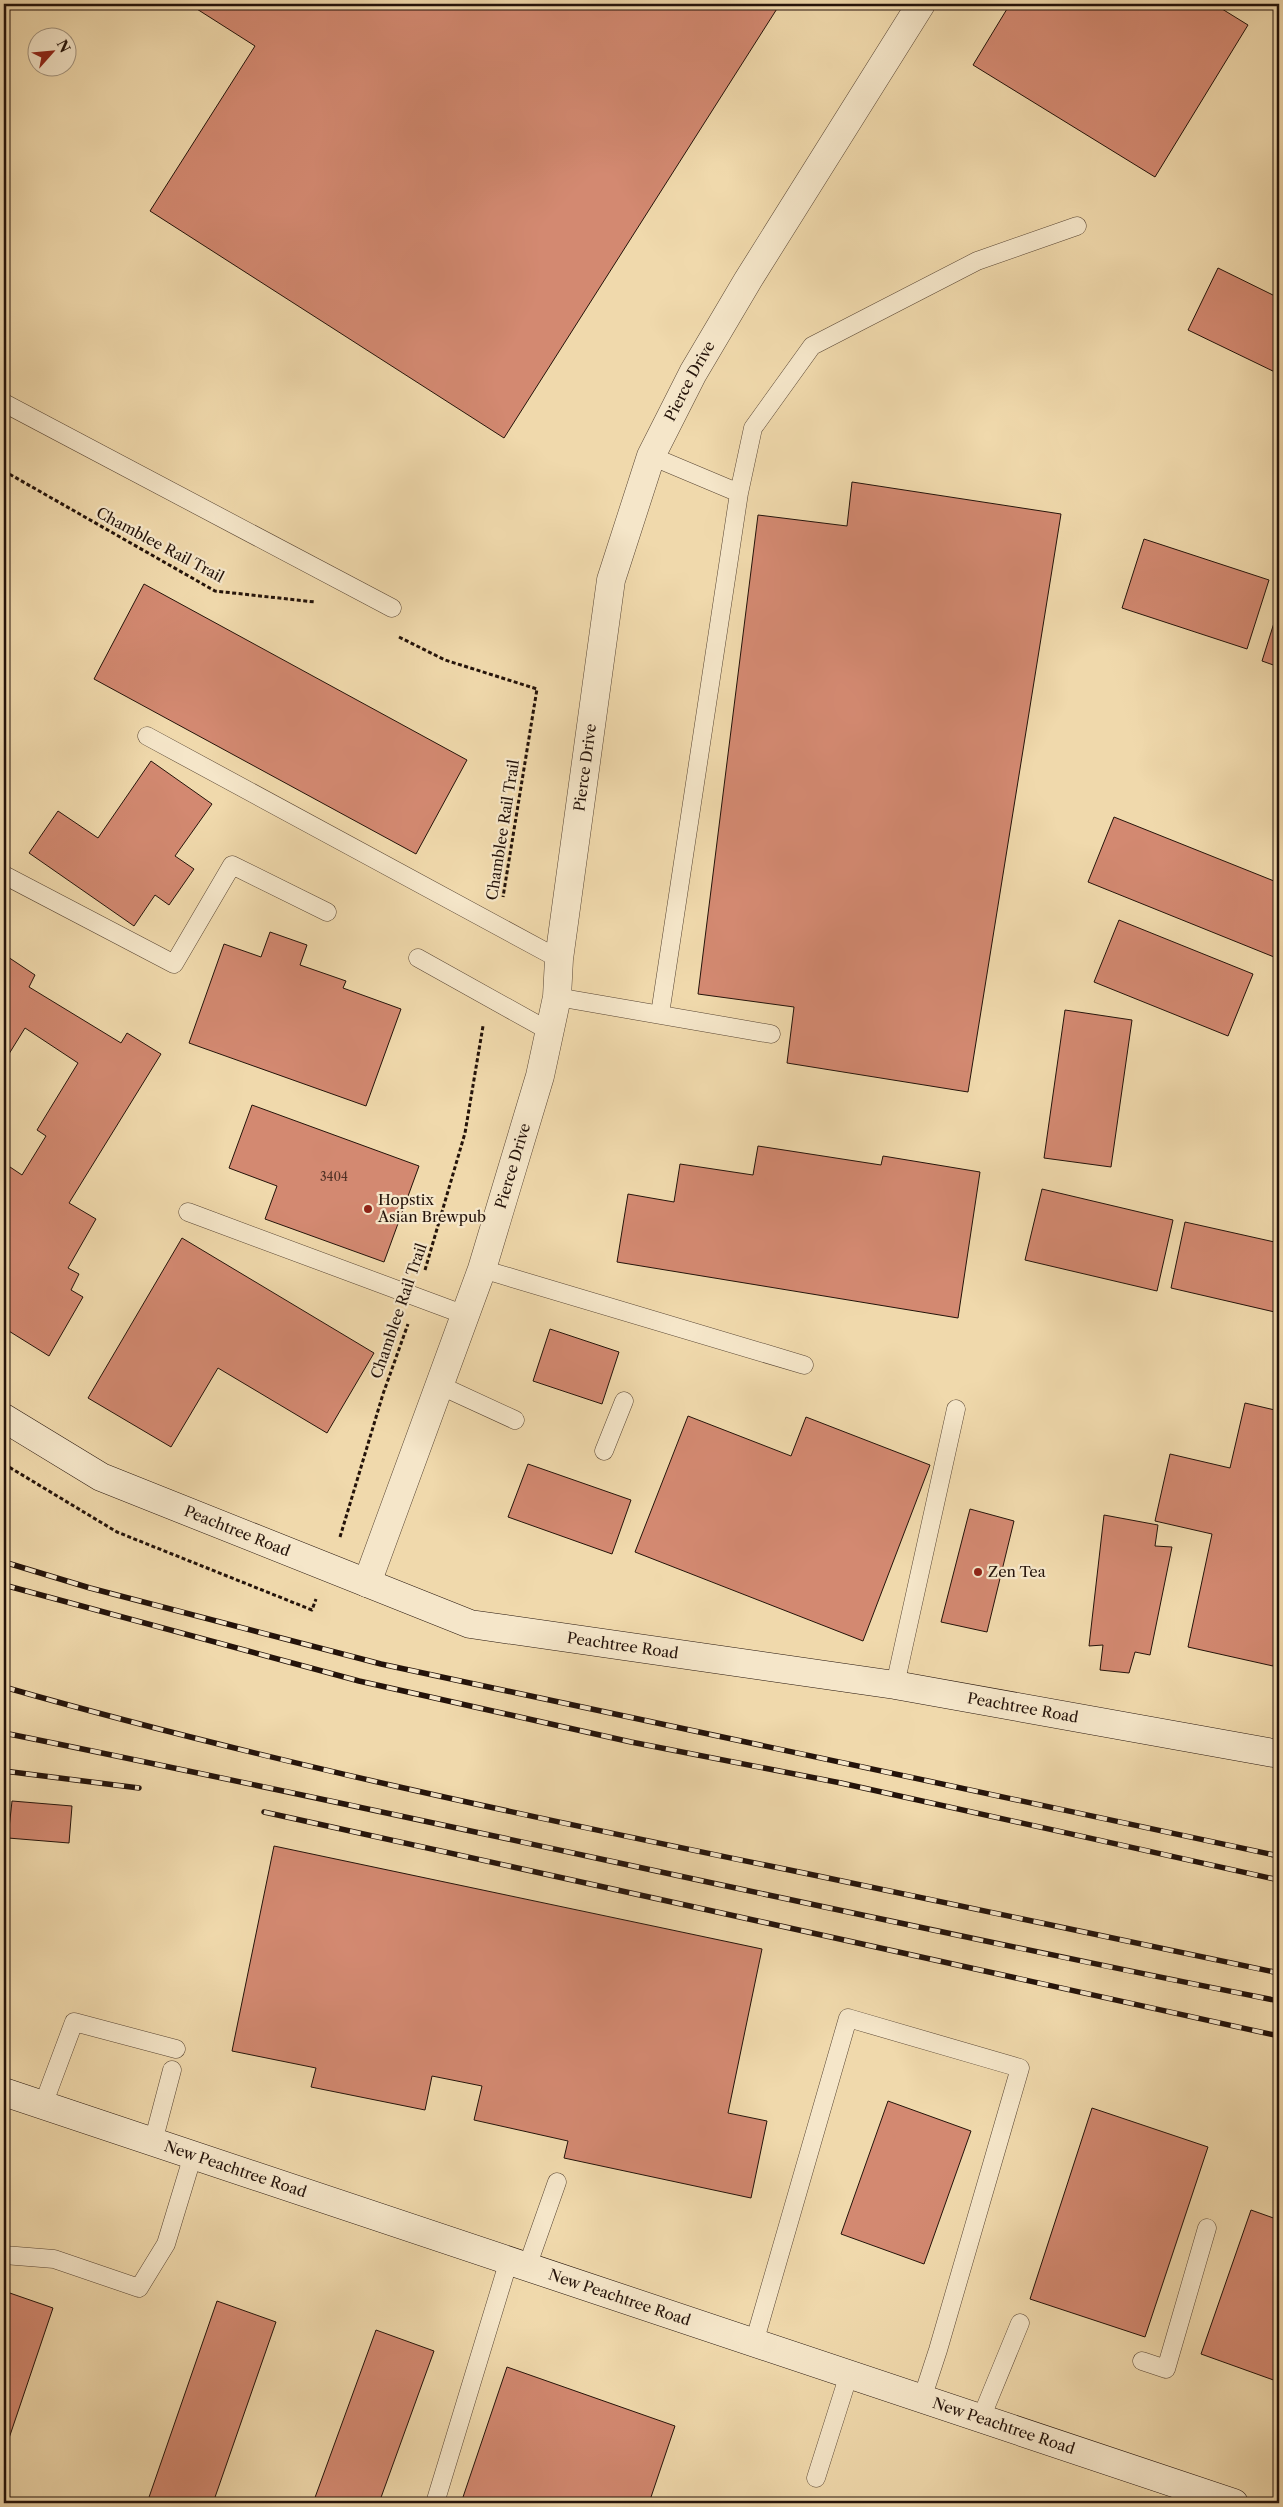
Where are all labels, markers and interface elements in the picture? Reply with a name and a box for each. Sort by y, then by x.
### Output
north arrow [28,28,78,78]
text: N [53,37,74,56]
street label: Pierce Drive [660,337,719,424]
street label: Chamblee Rail Trail [93,503,228,587]
street label: Pierce Drive [569,722,600,813]
street label: Chamblee Rail Trail [482,758,523,902]
street label: Pierce Drive [491,1121,534,1211]
house number: 3404 [320,1169,348,1184]
place label: Hopstix Asian Brewpub [377,1190,486,1226]
marker: Hopstix Asian Brewpub [362,1203,374,1215]
street label: Chamblee Rail Trail [366,1240,431,1381]
street label: Peachtree Road [181,1501,293,1560]
place label: Zen Tea [988,1562,1046,1581]
marker: Zen Tea [972,1566,984,1578]
street label: Peachtree Road [566,1628,680,1663]
street label: Peachtree Road [966,1688,1080,1727]
street label: New Peachtree Road [162,2136,309,2201]
street label: New Peachtree Road [546,2265,693,2330]
street label: New Peachtree Road [930,2393,1077,2458]

